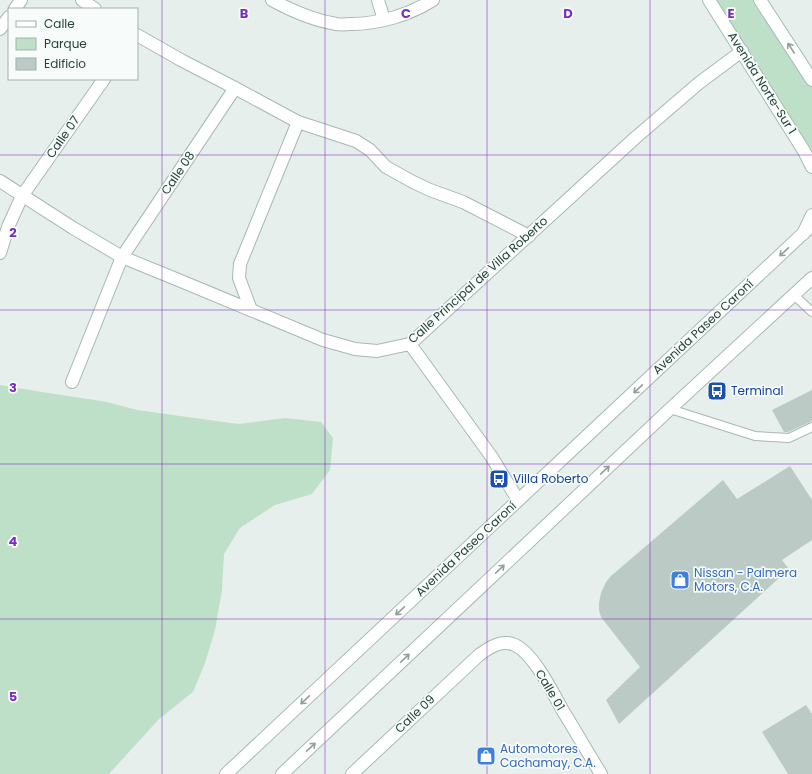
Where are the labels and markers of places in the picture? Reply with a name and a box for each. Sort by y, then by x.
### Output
bus stop icon: Terminal [706,380,728,402]
place label: Terminal [731,382,784,399]
bus stop icon: Villa Roberto [488,468,510,490]
place label: Villa Roberto [513,470,589,487]
place label: Nissan - Palmera Motors, C.A. [694,564,797,595]
shop icon: Nissan - Palmera Motors, C.A. [669,569,691,591]
place label: Automotores Cachamay, C.A. [500,740,596,771]
shop icon: Automotores Cachamay, C.A. [475,745,497,767]

